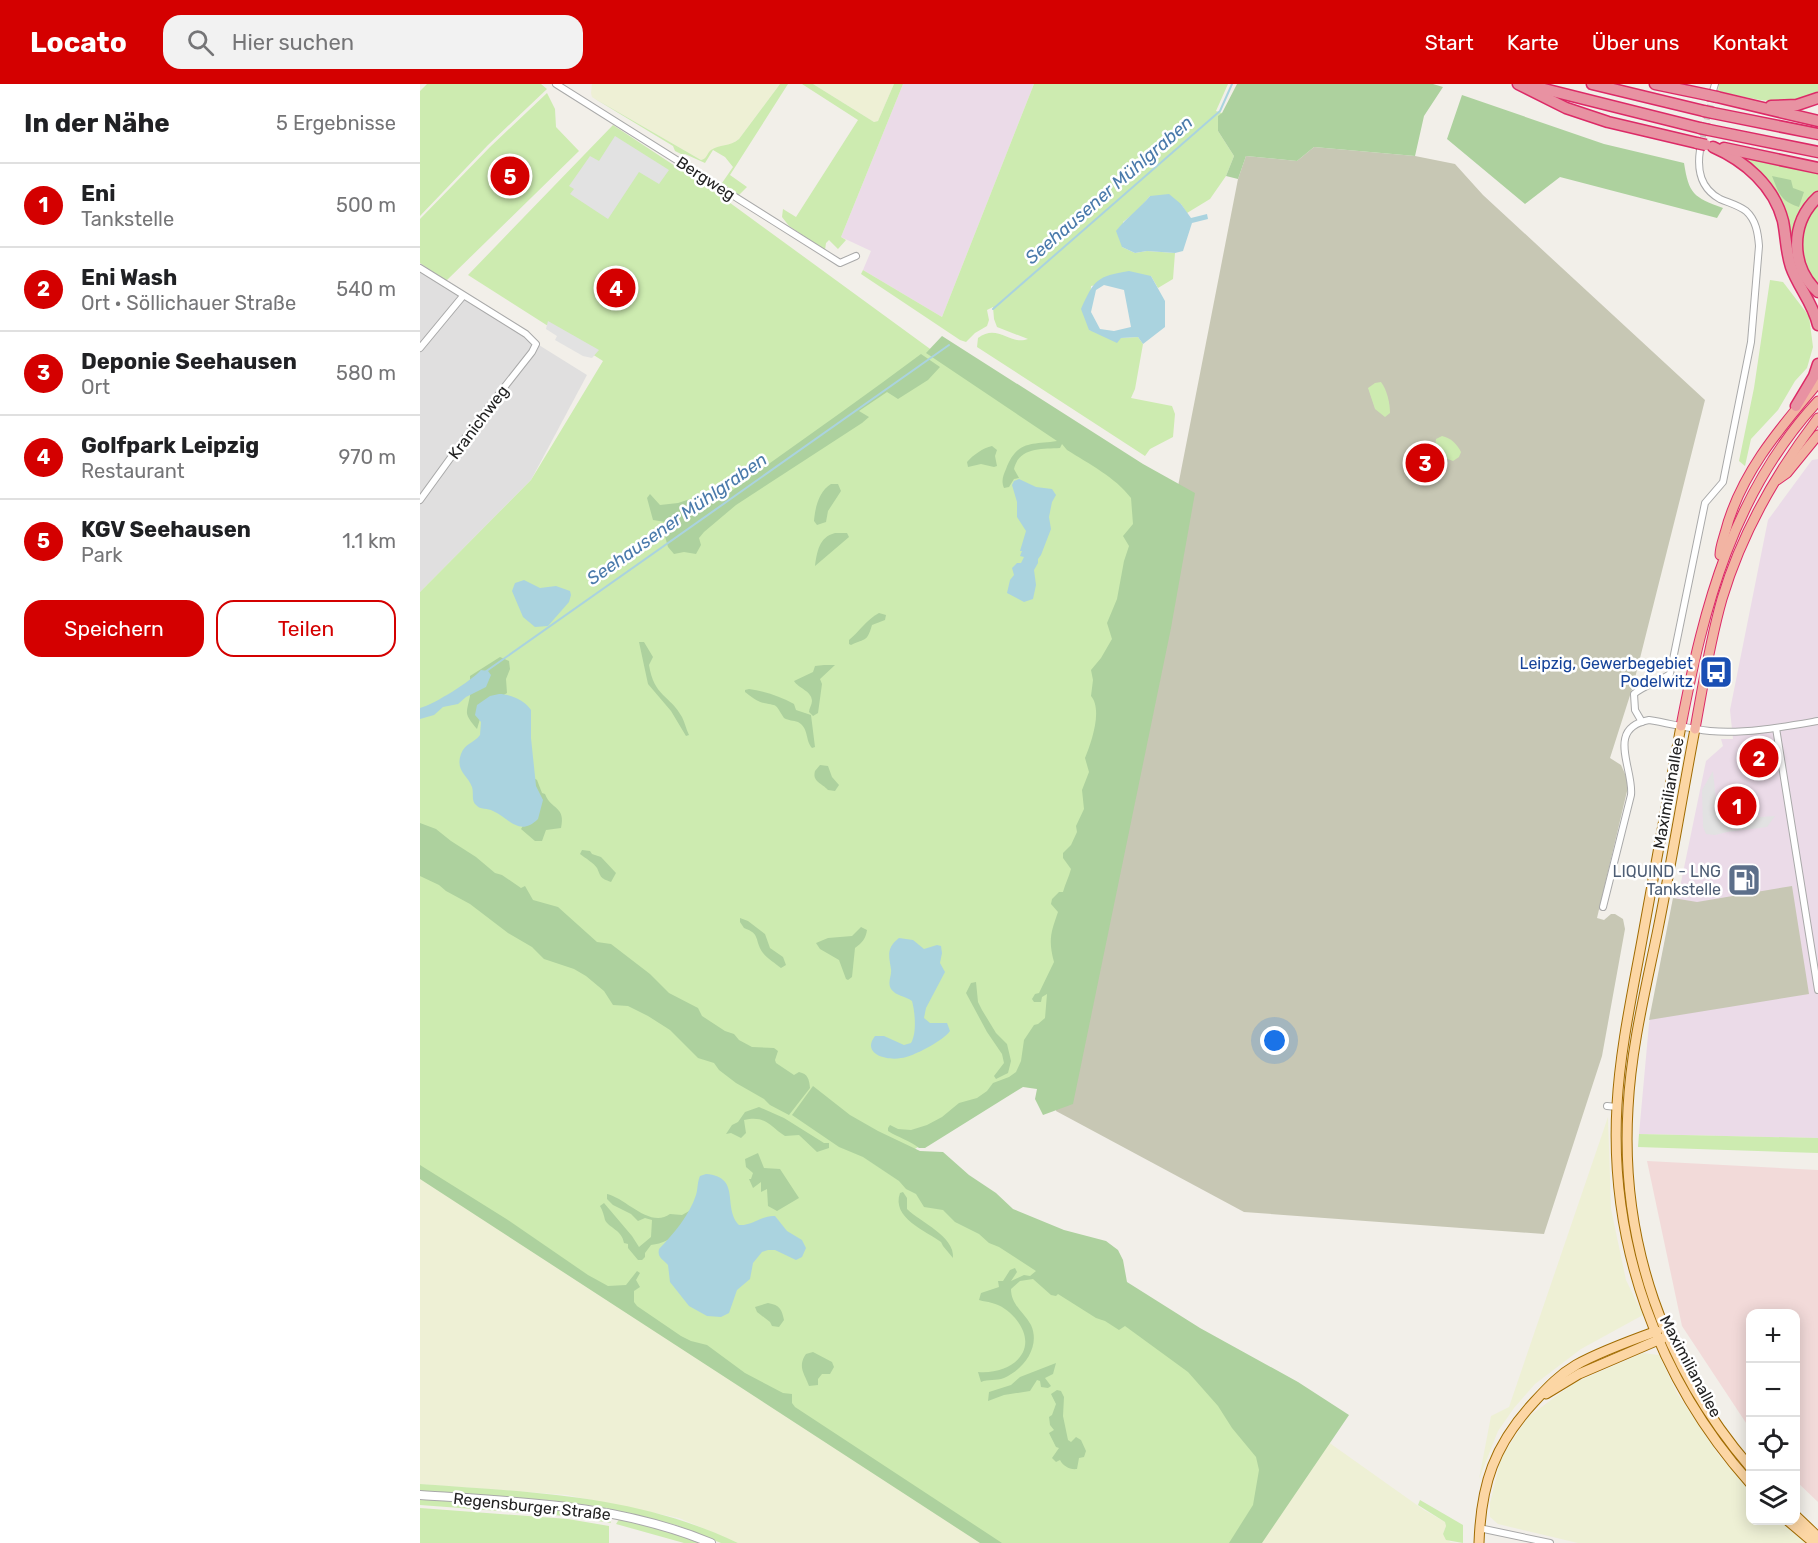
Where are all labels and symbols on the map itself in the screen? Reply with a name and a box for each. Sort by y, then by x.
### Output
water label: Seehausener Mühlgraben [1021,111,1197,269]
street label: Bergweg [673,152,739,204]
pin: 5 [490,154,530,199]
pin: 4 [596,266,636,310]
street label: Kranichweg [444,382,512,463]
pin: 3 [1406,440,1444,485]
water label: Seehausener Mühlgraben [583,448,771,590]
place label: Leipzig, Gewerbegebiet Podelwitz [1520,654,1693,691]
bus stop icon: Leipzig, Gewerbegebiet Podelwitz [1698,654,1734,690]
street label: Maximilianallee [1649,736,1688,850]
pin: 2 [1740,736,1778,780]
pin: 1 [1718,784,1756,828]
place label: LIQUIND - LNG Tankstelle [1612,862,1721,899]
fuel station icon: LIQUIND - LNG Tankstelle [1726,862,1762,898]
your location [1260,1026,1289,1055]
street label: Maximilianallee [1656,1312,1725,1421]
street label: Regensburger Straße [452,1489,612,1524]

